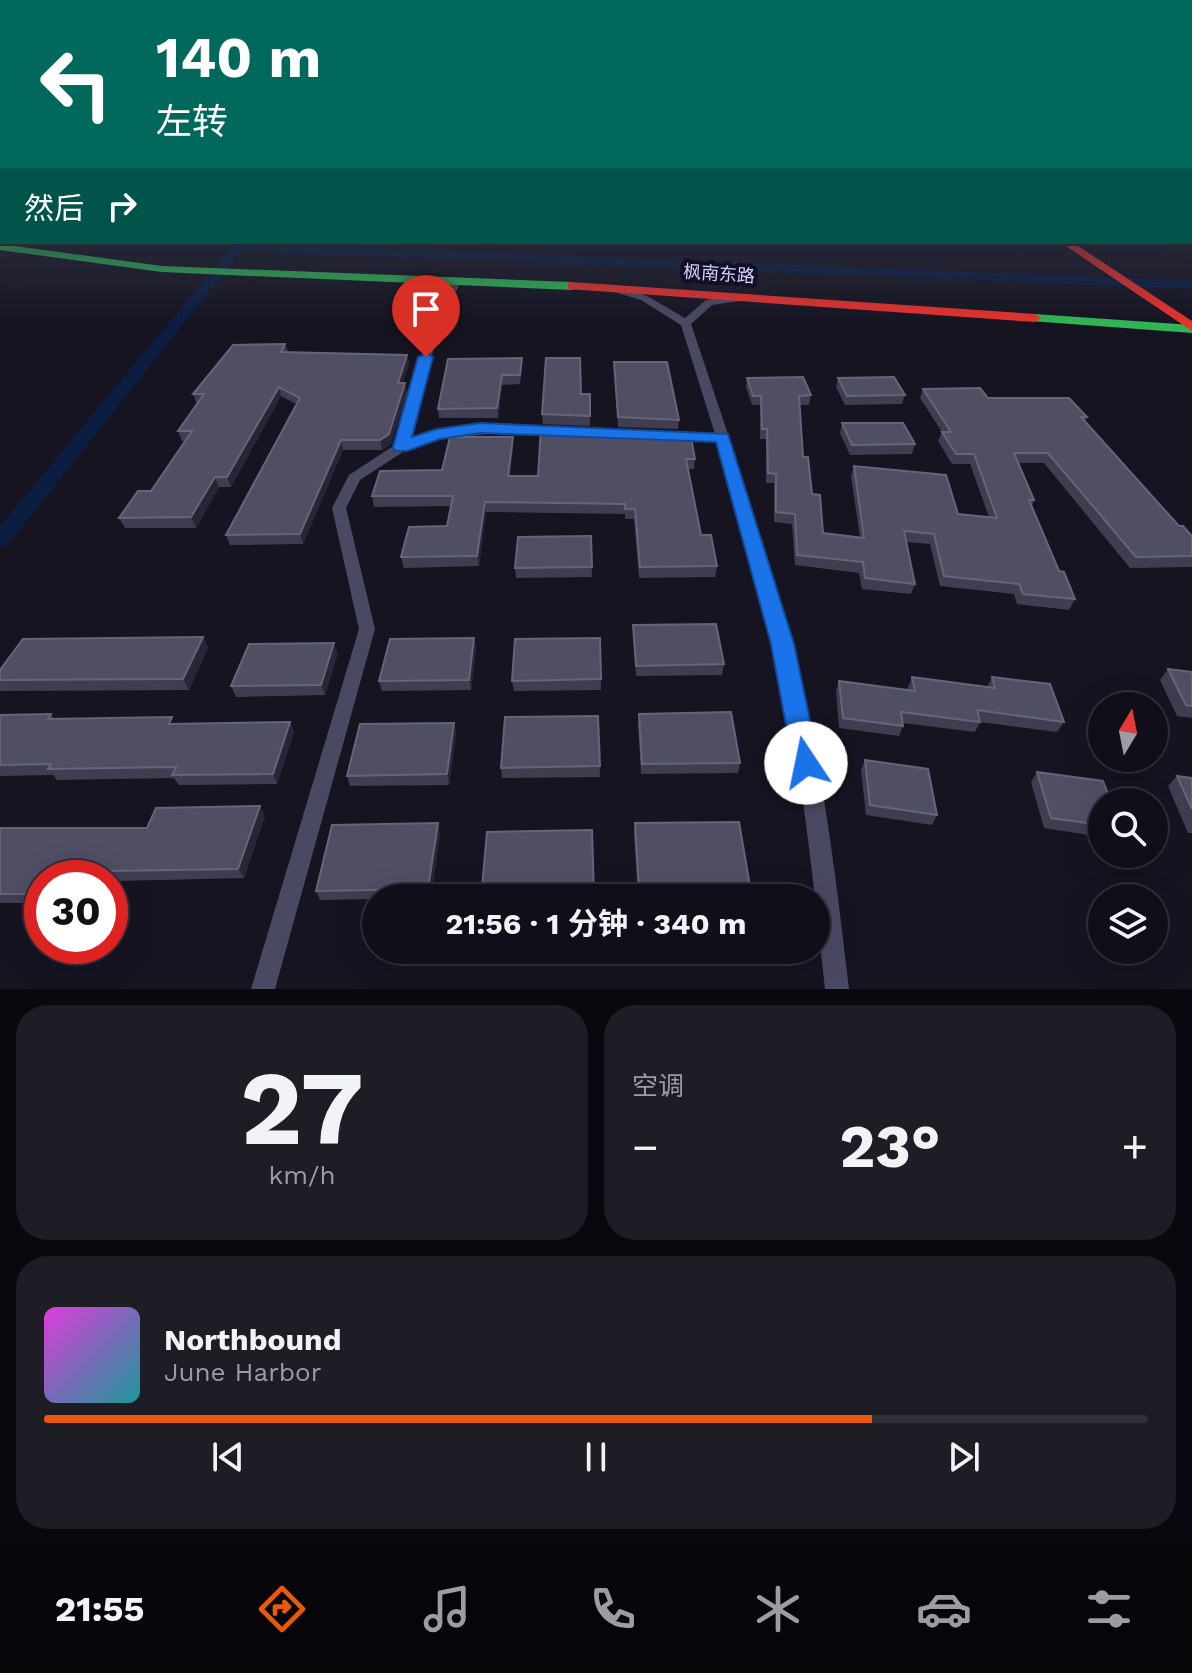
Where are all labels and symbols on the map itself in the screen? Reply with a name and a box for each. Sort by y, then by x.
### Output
street label: 枫南东路 [682,261,756,286]
pin [392,275,460,357]
north arrow [1088,692,1168,772]
position arrow [764,721,848,805]
speed limit sign: 30 [24,860,128,964]

